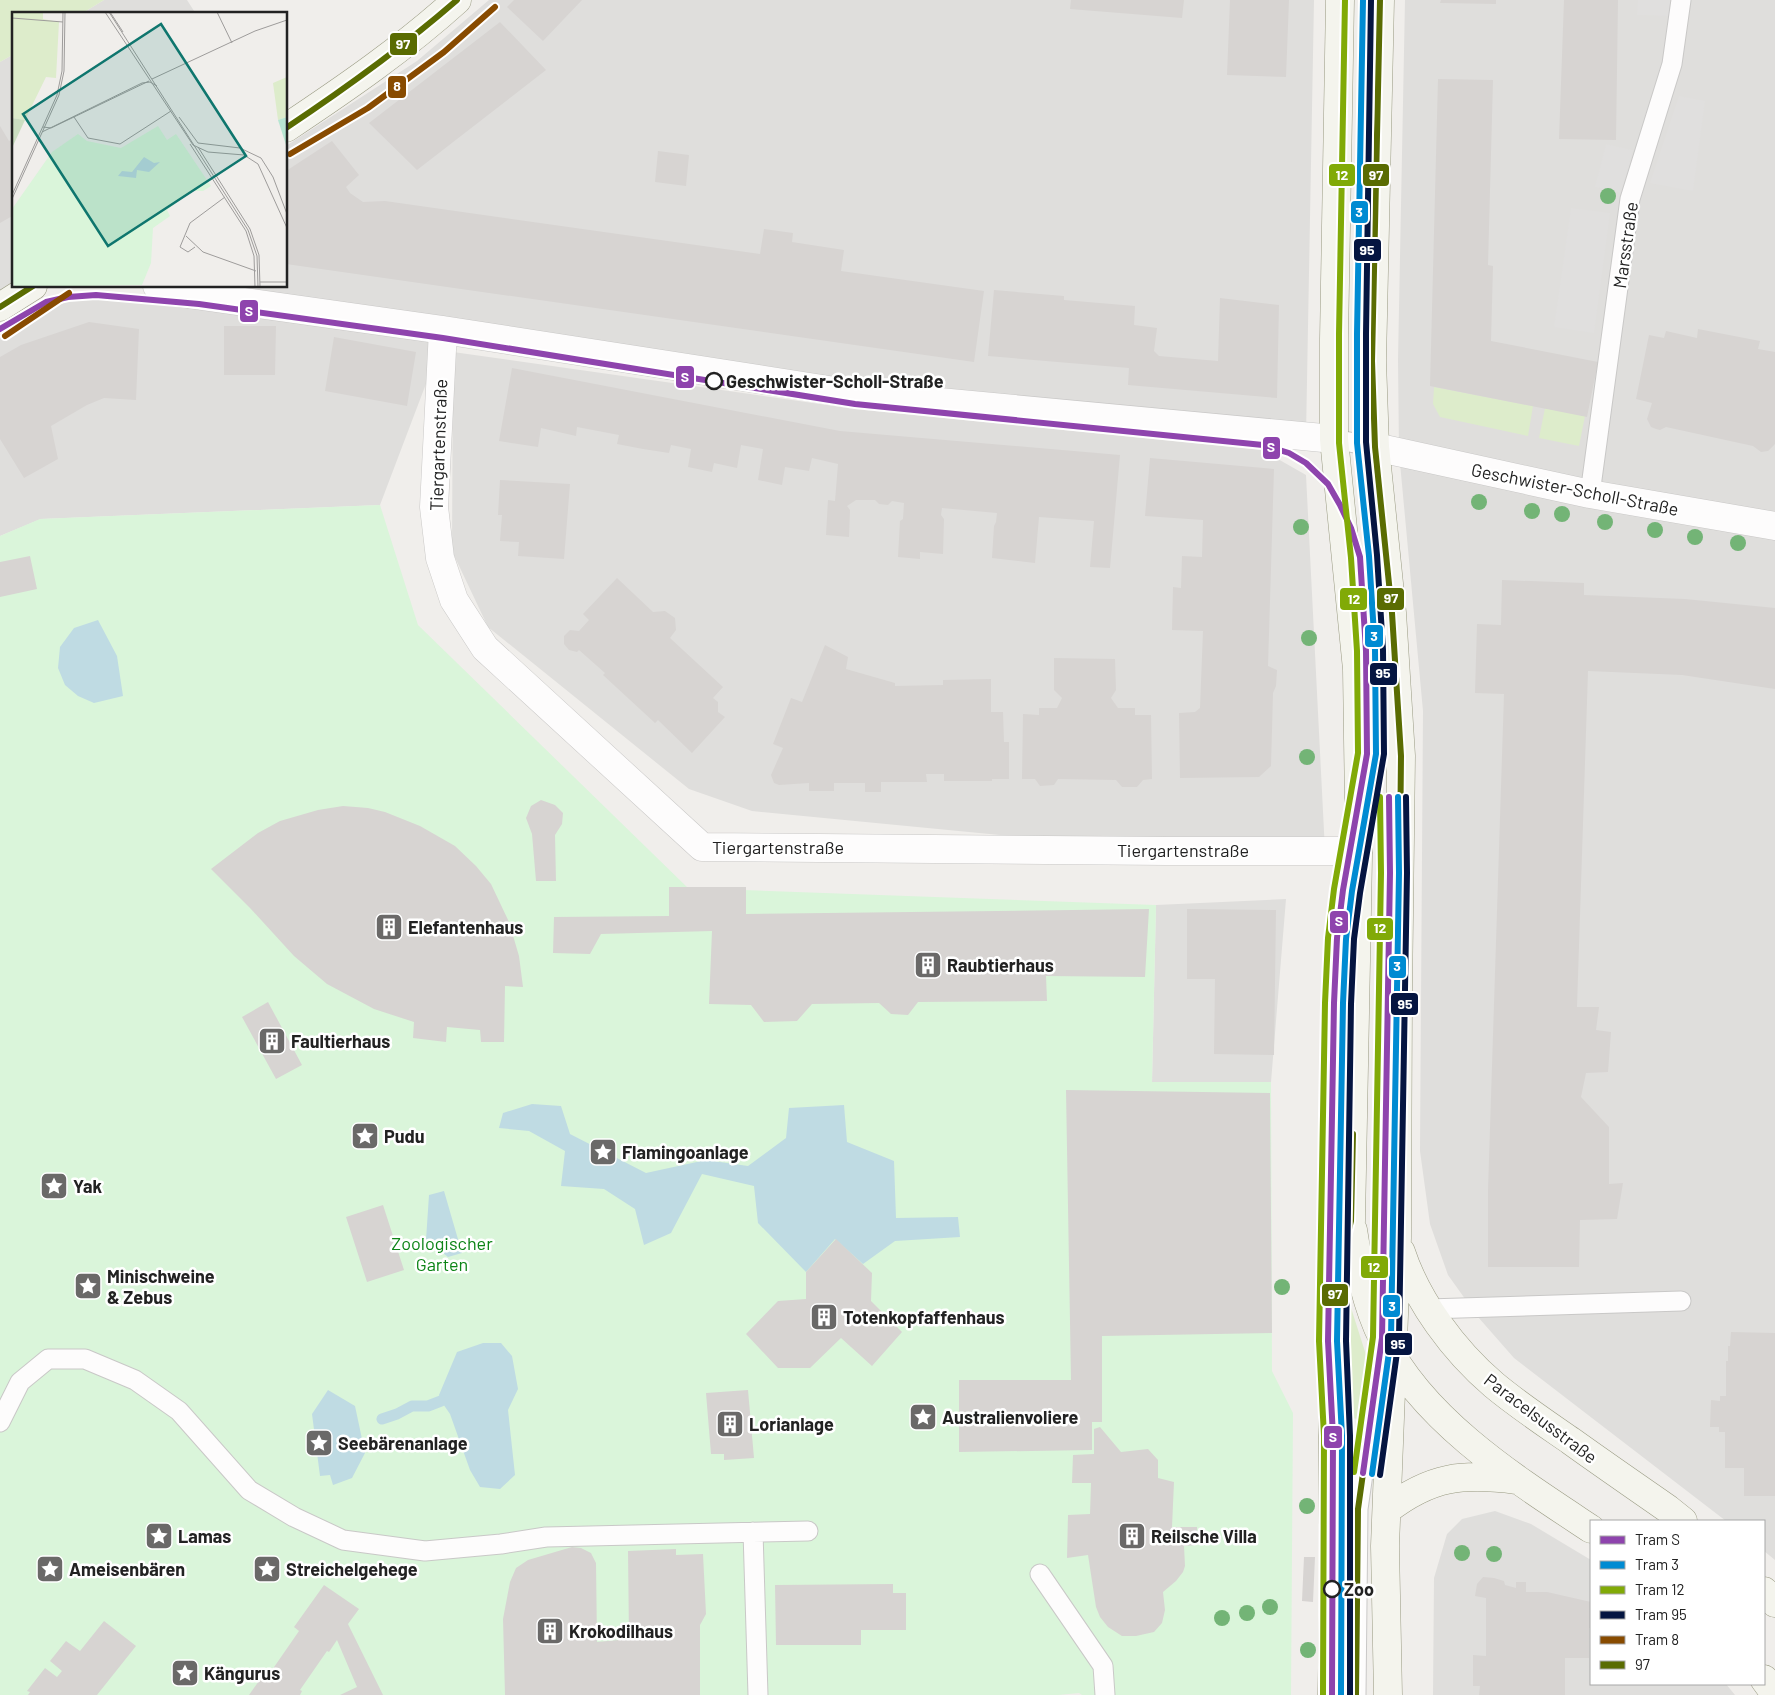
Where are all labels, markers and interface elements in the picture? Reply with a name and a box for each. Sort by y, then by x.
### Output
inset map [12,12,288,288]
line badge: 97 [389,32,418,56]
text: 97 [396,35,410,52]
line badge: 8 [387,75,407,99]
text: 8 [393,77,401,94]
line badge: 12 [1328,163,1356,187]
line badge: 97 [1362,163,1390,187]
text: 12 [1336,166,1349,183]
text: 97 [1369,166,1383,183]
line badge: 3 [1350,200,1369,224]
street label: Marsstraße [1608,200,1642,290]
text: 3 [1355,203,1363,220]
line badge: 95 [1353,238,1382,262]
text: 95 [1360,241,1375,258]
line badge: S [239,299,259,323]
text: S [245,302,253,319]
line badge: S [675,365,695,389]
text: S [681,368,689,385]
place label: Geschwister-Scholl-Straße [726,370,944,392]
marker: Geschwister-Scholl-Straße [705,372,723,390]
street label: Tiergartenstraße [425,379,451,511]
line badge: S [1262,436,1281,460]
text: S [1267,438,1275,455]
street label: Geschwister-Scholl-Straße [1470,458,1680,520]
line badge: 12 [1339,587,1368,611]
line badge: 97 [1376,587,1405,611]
text: 97 [1384,589,1398,606]
text: 12 [1348,590,1361,607]
line badge: 3 [1364,624,1384,648]
text: 3 [1370,627,1378,644]
line badge: 95 [1369,662,1398,686]
text: 95 [1376,664,1391,681]
street label: Tiergartenstraße [712,836,844,858]
street label: Tiergartenstraße [1117,839,1249,861]
line badge: S [1329,910,1349,934]
building icon: Elefantenhaus [374,912,404,942]
text: S [1335,912,1343,929]
place label: Elefantenhaus [408,916,523,938]
line badge: 12 [1366,917,1394,941]
text: 12 [1374,919,1387,936]
building icon: Raubtierhaus [913,950,943,980]
place label: Raubtierhaus [947,954,1054,976]
line badge: 3 [1388,955,1407,979]
text: 3 [1393,957,1401,974]
line badge: 95 [1390,992,1419,1016]
text: 95 [1398,995,1413,1012]
building icon: Faultierhaus [257,1026,287,1056]
place label: Faultierhaus [291,1030,390,1052]
place icon: Pudu [350,1121,380,1151]
place label: Pudu [384,1125,425,1147]
place icon: Flamingoanlage [588,1137,618,1167]
place label: Flamingoanlage [622,1141,749,1163]
place icon: Yak [39,1171,69,1201]
place label: Yak [73,1175,102,1197]
park label: Zoologischer Garten [391,1232,493,1275]
line badge: 12 [1360,1255,1389,1279]
text: 12 [1368,1258,1381,1275]
place label: Minischweine & Zebus [107,1265,215,1308]
place icon: Minischweine & Zebus [73,1271,103,1301]
line badge: 97 [1321,1283,1349,1307]
text: 97 [1328,1285,1342,1302]
line badge: 3 [1382,1294,1401,1318]
text: 3 [1388,1297,1396,1314]
building icon: Totenkopfaffenhaus [809,1302,839,1332]
place label: Totenkopfaffenhaus [843,1306,1005,1328]
line badge: 95 [1384,1332,1413,1356]
text: 95 [1391,1335,1406,1352]
street label: Paracelsusstraße [1480,1368,1602,1468]
place icon: Australienvoliere [908,1402,938,1432]
place label: Australienvoliere [942,1406,1079,1428]
building icon: Lorianlage [715,1409,745,1439]
place label: Lorianlage [749,1413,834,1435]
line badge: S [1323,1425,1343,1449]
place icon: Seebärenanlage [304,1428,334,1458]
text: S [1329,1428,1337,1445]
place label: Seebärenanlage [338,1432,468,1454]
legend [1590,1520,1765,1685]
place icon: Lamas [144,1521,174,1551]
building icon: Reilsche Villa [1117,1521,1147,1551]
place label: Lamas [178,1525,231,1547]
place label: Reilsche Villa [1151,1525,1257,1547]
text: Tram S [1635,1530,1680,1548]
place icon: Ameisenbären [35,1554,65,1584]
place icon: Streichelgehege [252,1554,282,1584]
text: Tram 3 [1635,1555,1679,1573]
place label: Ameisenbären [69,1558,185,1580]
place label: Streichelgehege [286,1558,418,1580]
place label: Zoo [1344,1578,1374,1600]
marker: Zoo [1323,1580,1341,1598]
text: Tram 12 [1635,1580,1685,1598]
text: Tram 95 [1635,1605,1687,1623]
building icon: Krokodilhaus [535,1616,565,1646]
place label: Krokodilhaus [569,1620,673,1642]
text: Tram 8 [1635,1630,1679,1648]
text: 97 [1635,1655,1650,1673]
place icon: Kängurus [170,1658,200,1688]
place label: Kängurus [204,1662,280,1684]

